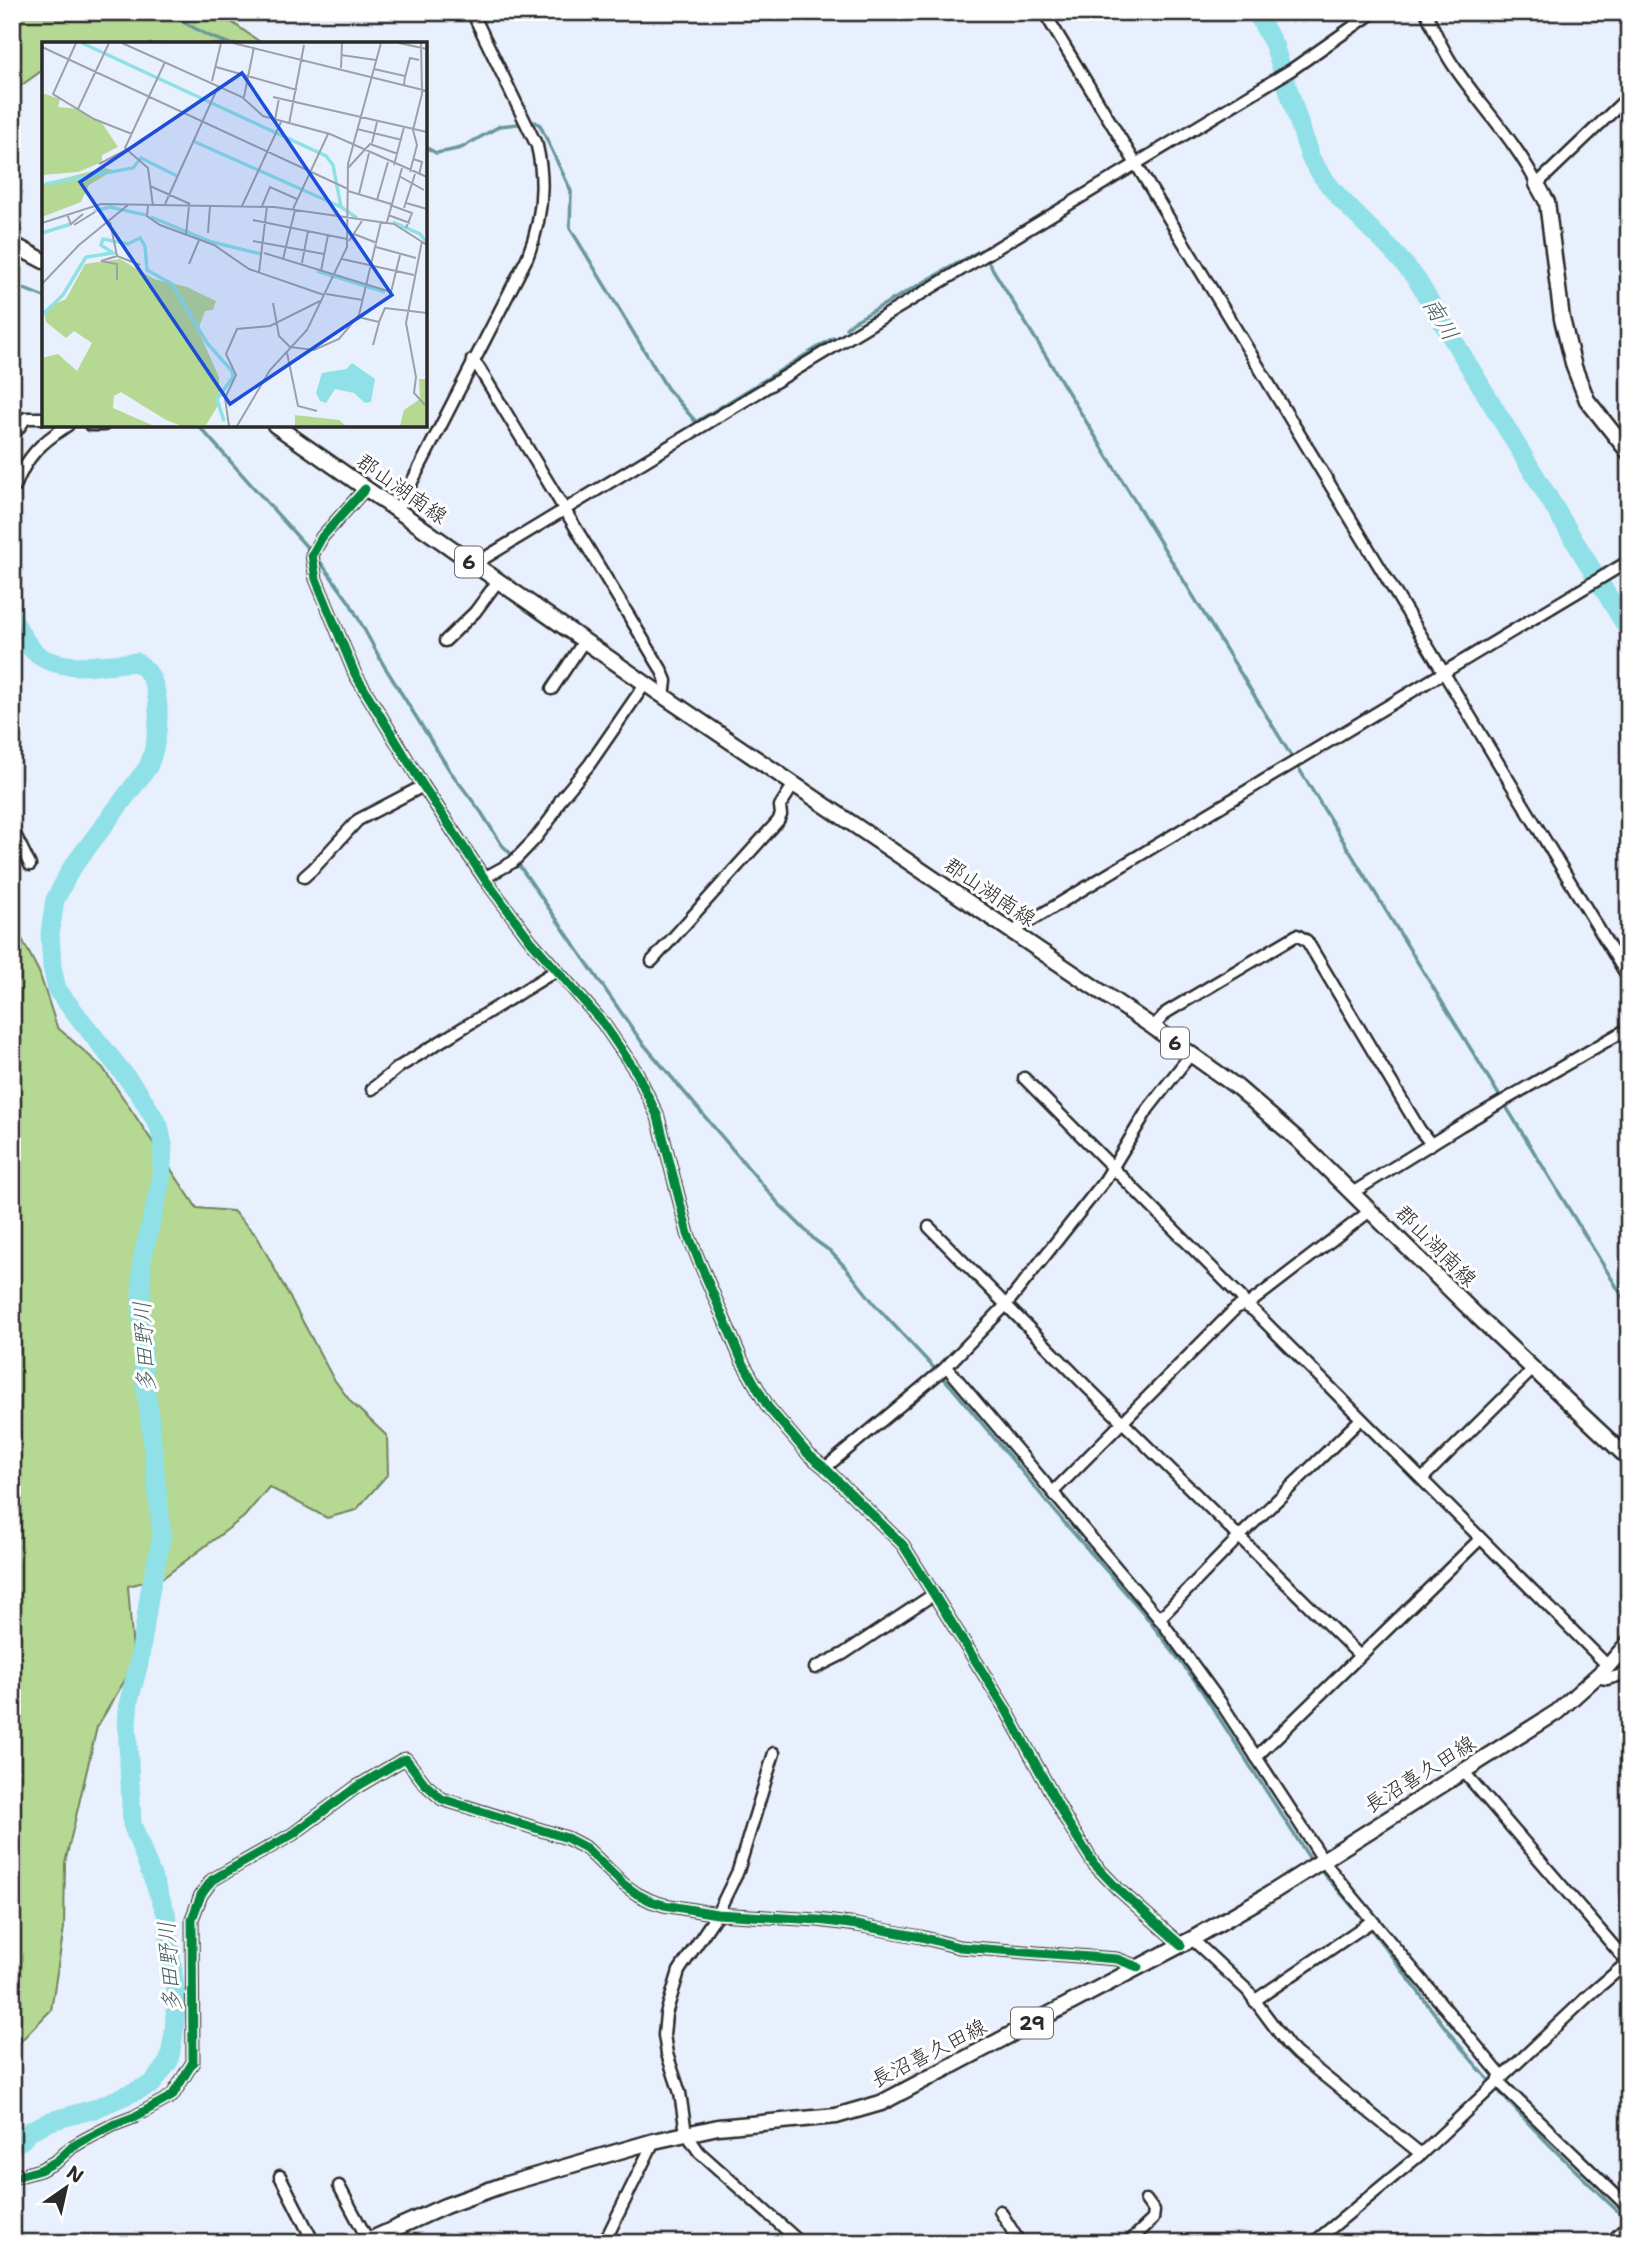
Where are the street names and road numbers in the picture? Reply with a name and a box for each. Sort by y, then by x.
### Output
street label: 郡山湖南線 [351,447,453,531]
road number: 6 [455,547,483,578]
street label: 郡山湖南線 [939,851,1041,933]
road number: 6 [1161,1028,1189,1058]
street label: 郡山湖南線 [1389,1199,1483,1293]
street label: 長沼喜久田線 [1359,1729,1481,1819]
road number: 29 [1011,2008,1053,2038]
street label: 長沼喜久田線 [867,2012,991,2094]

